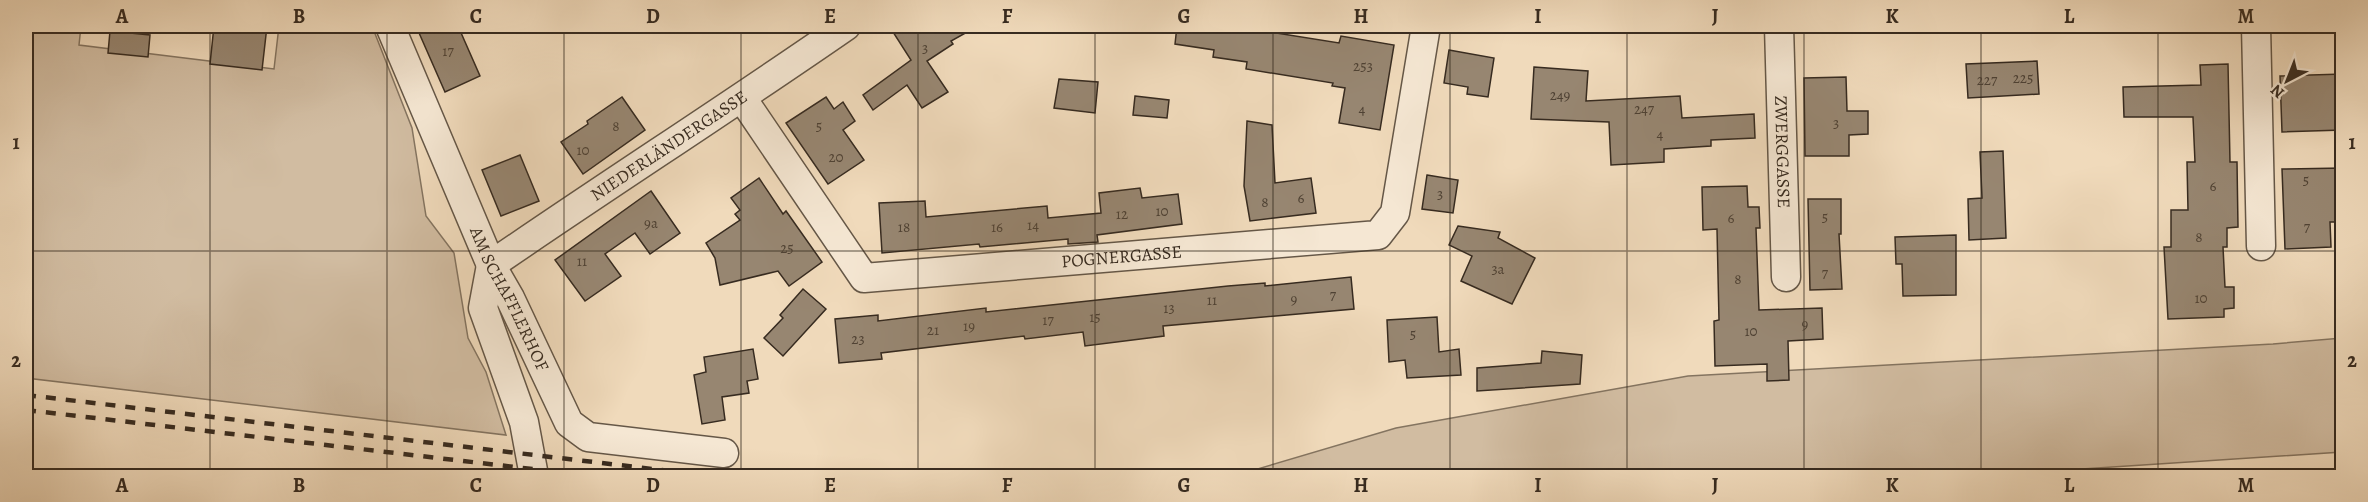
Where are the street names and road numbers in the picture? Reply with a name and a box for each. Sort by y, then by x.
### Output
street label: NIEDERLÄNDERGASSE [586,85,752,206]
street label: ZWERGGASSE [1769,95,1796,209]
street label: AM SCHAFFLERHOF [464,222,555,375]
street label: POGNERGASSE [1060,239,1183,273]

